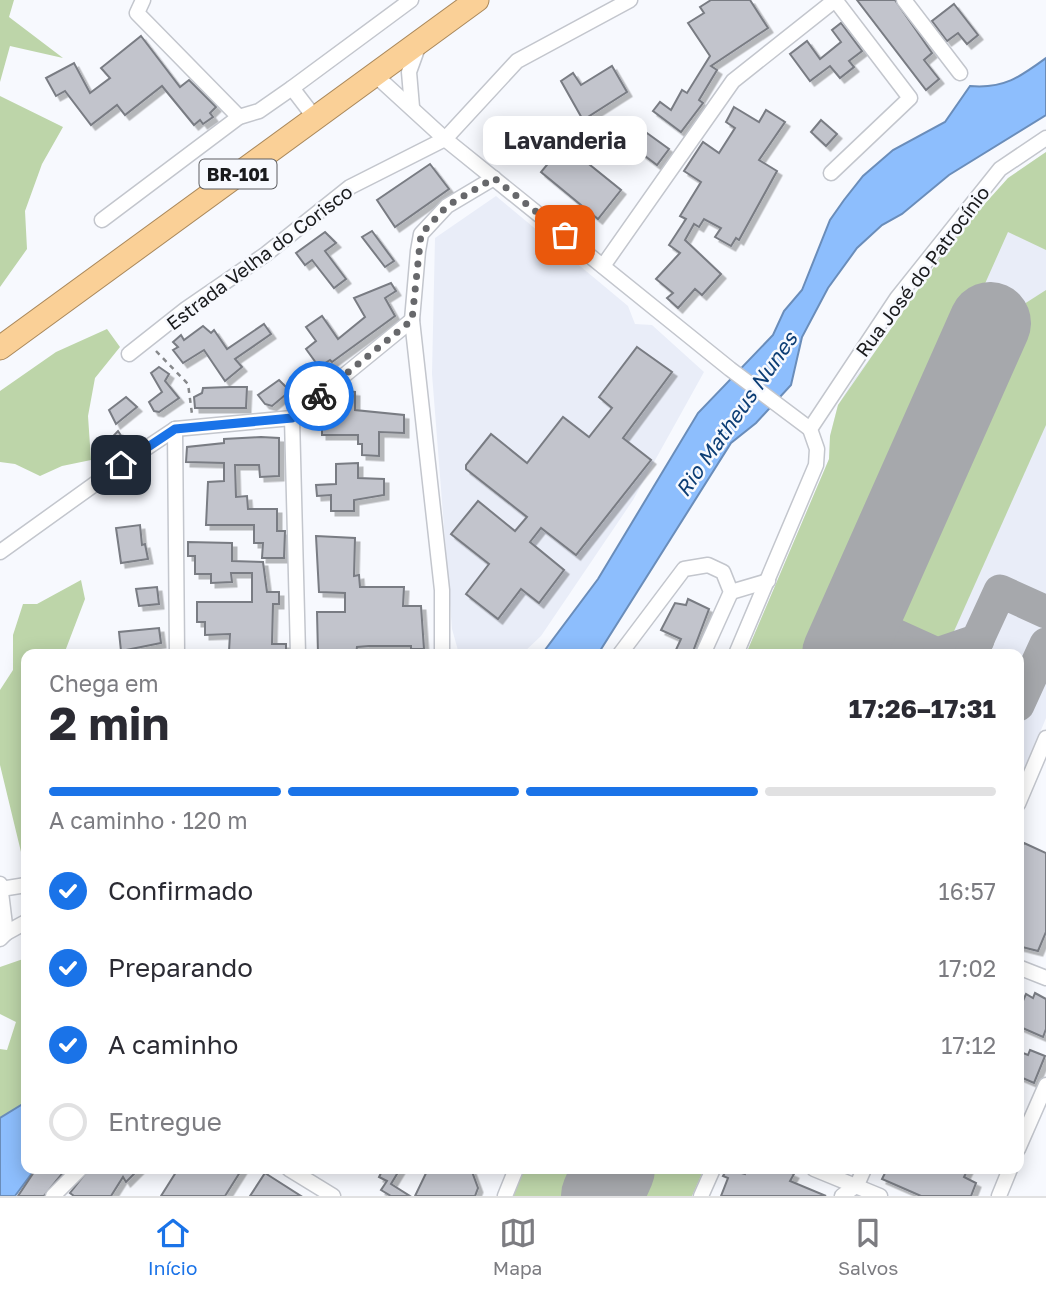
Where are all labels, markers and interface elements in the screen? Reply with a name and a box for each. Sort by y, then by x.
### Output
callout: Lavanderia [483,116,647,165]
text: Lavanderia [504,126,626,154]
road number: BR-101 [200,160,276,188]
street label: Estrada Velha do Corisco [162,180,356,334]
street label: Rua José do Patrocínio [850,181,994,361]
pin [535,205,595,265]
icon: bag [546,216,584,254]
water label: Rio Matheus Nunes [669,326,803,501]
courier [284,361,354,431]
icon: bike [300,377,338,415]
pin [91,435,151,495]
icon: home [102,446,140,484]
text: Chega em [49,669,159,697]
text: 17:26–17:31 [849,693,996,724]
text: 2 min [49,695,169,750]
text: A caminho · 120 m [49,806,248,834]
icon: check [49,872,87,910]
text: Confirmado [108,875,253,906]
text: 16:57 [939,877,996,905]
icon: check [49,949,87,987]
text: Preparando [108,952,253,983]
text: 17:02 [938,954,996,982]
icon: check [49,1026,87,1064]
text: A caminho [108,1029,238,1060]
text: 17:12 [941,1031,996,1059]
text: Entregue [108,1106,222,1137]
tab: Início [148,1214,197,1279]
tab: Mapa [493,1214,542,1279]
tab: Salvos [838,1214,898,1279]

